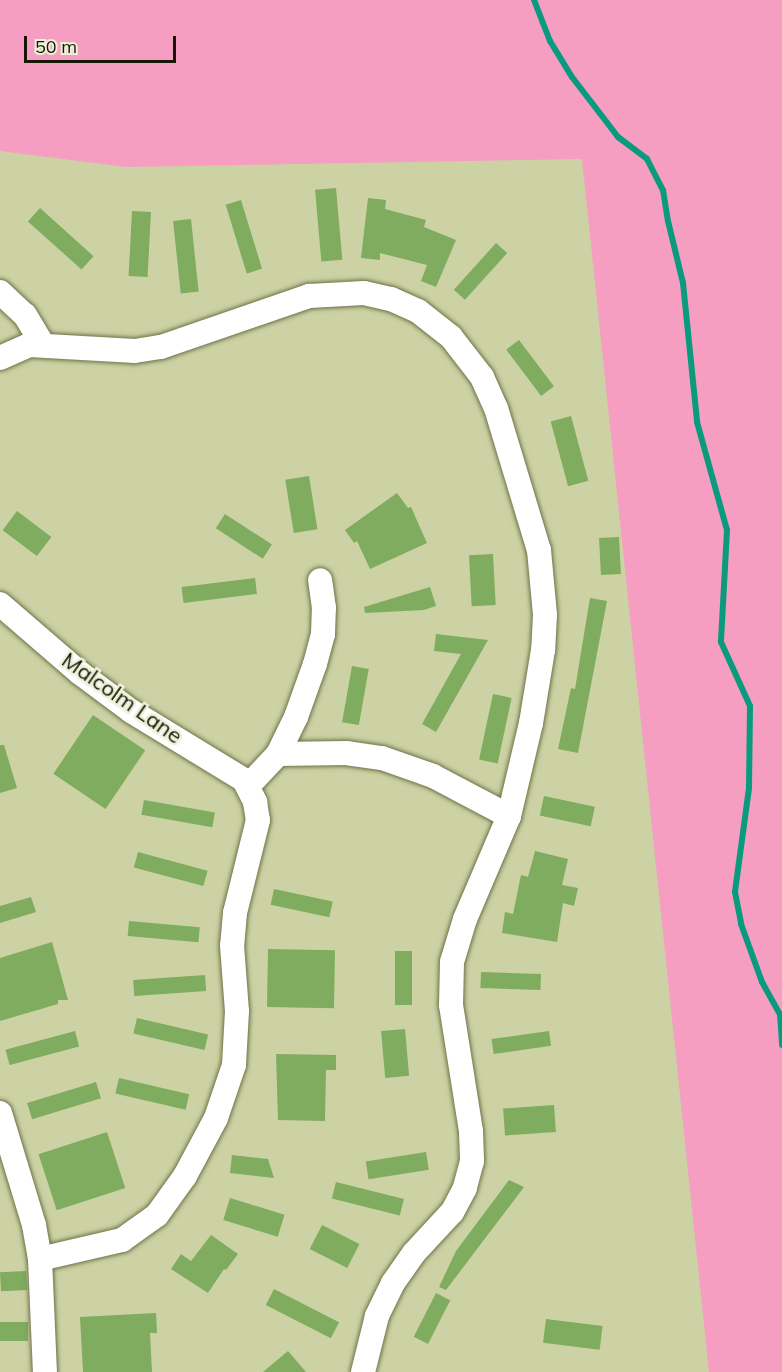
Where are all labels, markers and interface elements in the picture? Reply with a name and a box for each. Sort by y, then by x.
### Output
scale bar [27,24,178,62]
text: 50 m [35,35,77,58]
street label: Malcolm Lane [57,647,187,749]

